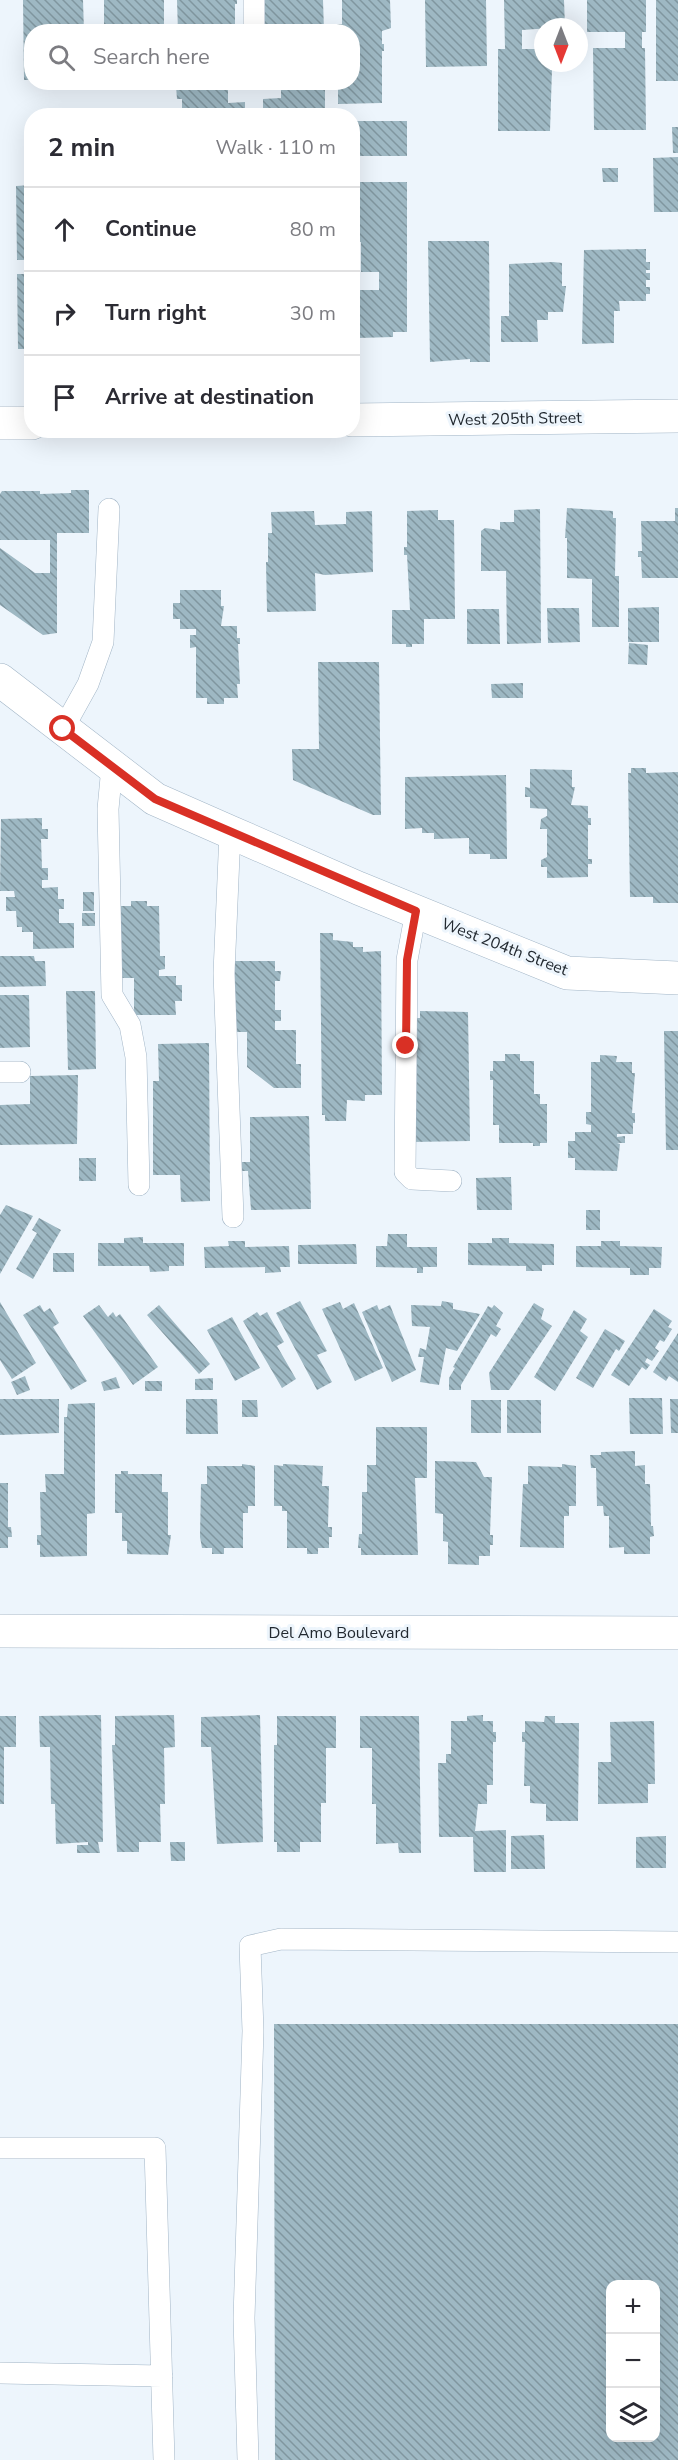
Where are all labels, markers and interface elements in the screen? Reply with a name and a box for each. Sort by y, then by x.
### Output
north arrow [534,18,588,72]
search box [24,24,360,90]
icon: search [45,41,78,74]
text: Search here [93,42,210,72]
text: 2 min [48,130,115,165]
text: Walk · 110 m [216,134,336,161]
icon: ahead [48,213,81,246]
text: Continue [105,214,196,244]
text: 80 m [290,216,336,243]
icon: right [48,297,81,330]
text: Turn right [105,298,206,328]
text: 30 m [290,300,336,327]
icon: arrive [48,381,81,414]
text: Arrive at destination [105,382,314,412]
street label: West 205th Street [448,407,582,431]
route start [49,715,75,741]
street label: West 204th Street [438,913,571,981]
route end [392,1032,418,1058]
street label: Del Amo Boulevard [269,1622,409,1644]
map controls [606,2280,660,2442]
button: + [606,2280,660,2334]
button: − [606,2334,660,2388]
button: layers [606,2388,660,2442]

